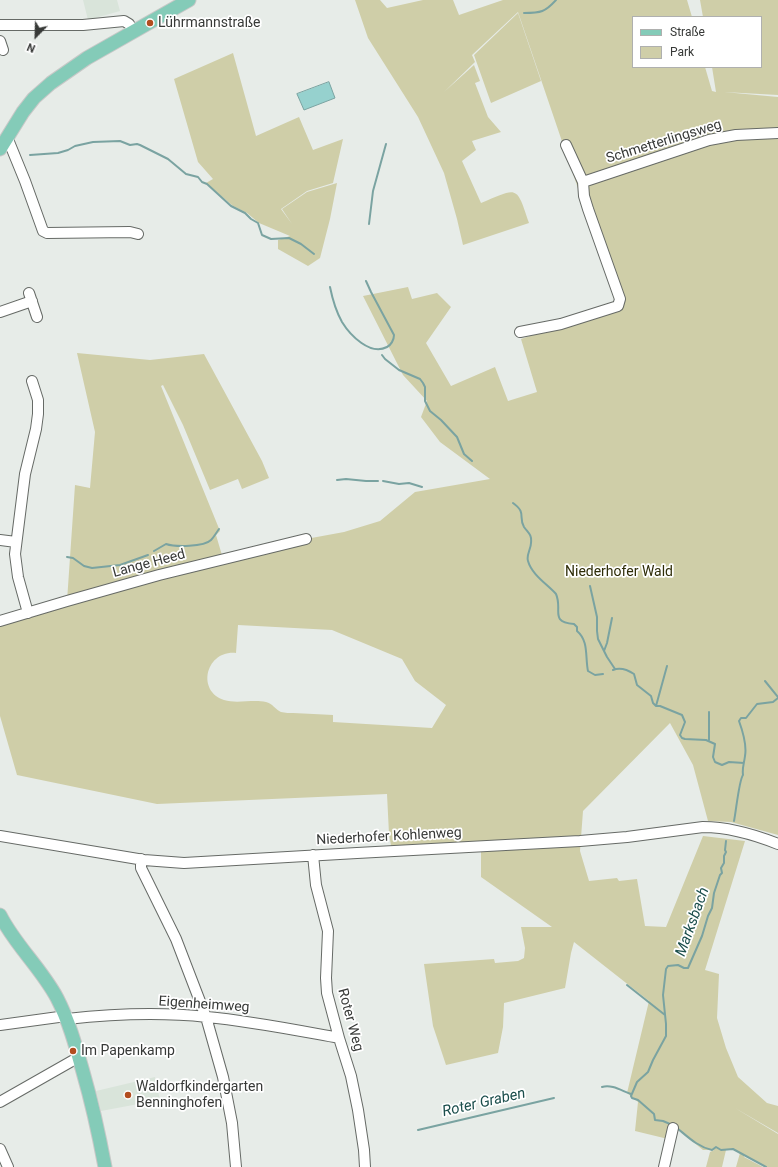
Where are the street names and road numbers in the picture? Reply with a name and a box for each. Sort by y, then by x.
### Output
street label: Schmetterlingsweg [604,116,724,168]
street label: Lange Heed [111,546,187,582]
street label: Niederhofer Kohlenweg [316,825,462,849]
street label: Roter Weg [334,987,366,1053]
street label: Eigenheimweg [158,993,250,1017]

